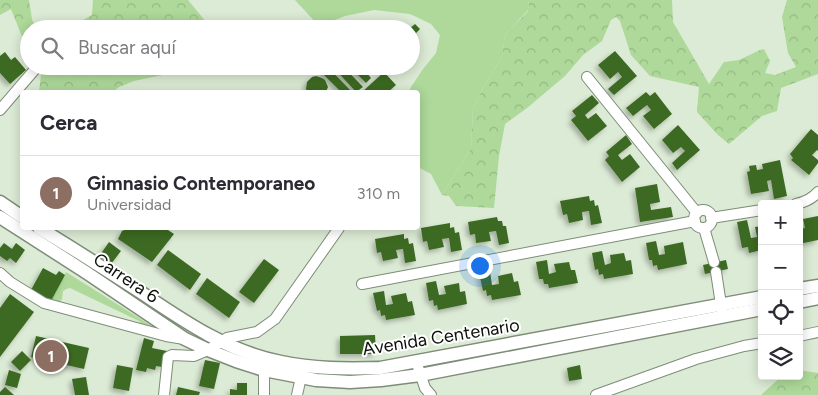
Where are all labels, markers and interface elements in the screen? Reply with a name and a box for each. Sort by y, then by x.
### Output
search box [20,20,420,75]
icon: search [38,34,66,62]
text: Buscar aquí [78,36,176,59]
text: Cerca [40,110,97,135]
text: Gimnasio Contemporaneo [87,172,315,195]
text: 1 [53,184,59,203]
text: 310 m [357,184,400,203]
text: Universidad [87,195,171,214]
map controls [758,200,803,380]
button: + [758,200,803,245]
button: − [758,245,803,290]
street label: Carrera 6 [89,248,163,308]
your location [467,253,493,279]
button: locate [758,290,803,335]
street label: Avenida Centenario [361,314,521,360]
button: layers [758,335,803,380]
pin: 1 [35,337,67,375]

